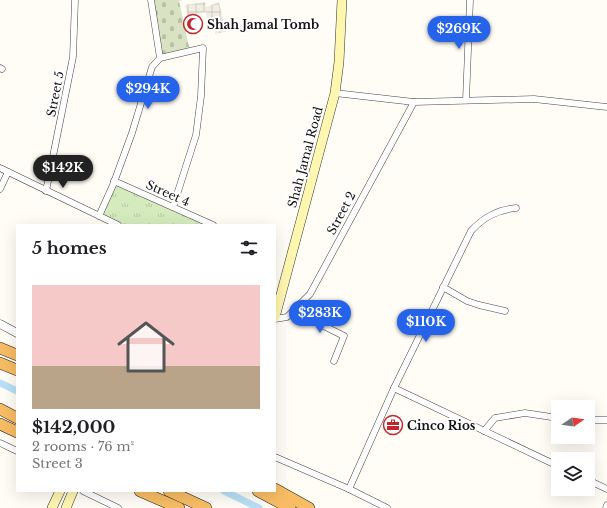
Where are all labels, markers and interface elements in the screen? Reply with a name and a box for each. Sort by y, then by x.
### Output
mosque icon: Shah Jamal Tomb [182,13,204,35]
pin: $269K [431,16,487,50]
place label: Shah Jamal Tomb [207,17,319,32]
text: $269K [436,20,482,37]
street label: Street 5 [43,70,67,118]
pin: $294K [120,76,176,110]
text: $294K [126,80,170,97]
street label: Shah Jamal Road [284,105,326,209]
pin: $142K [35,155,91,189]
text: $142K [42,159,84,176]
street label: Street 4 [144,177,192,209]
street label: Street 2 [323,189,359,237]
icon: filters [238,237,260,259]
text: 5 homes [32,238,107,259]
pin: $283K [292,300,348,334]
text: $283K [298,304,342,321]
pin: $110K [398,309,454,343]
icon: home [110,311,182,383]
text: $110K [406,313,446,330]
north arrow [551,400,595,444]
map controls [551,400,595,496]
office icon: Cinco Rios [382,414,404,436]
text: $142,000 [32,417,115,438]
place label: Cinco Rios [407,418,476,433]
text: 2 rooms · 76 m² [32,438,134,455]
button: layers [551,452,595,496]
text: Street 3 [32,455,83,472]

